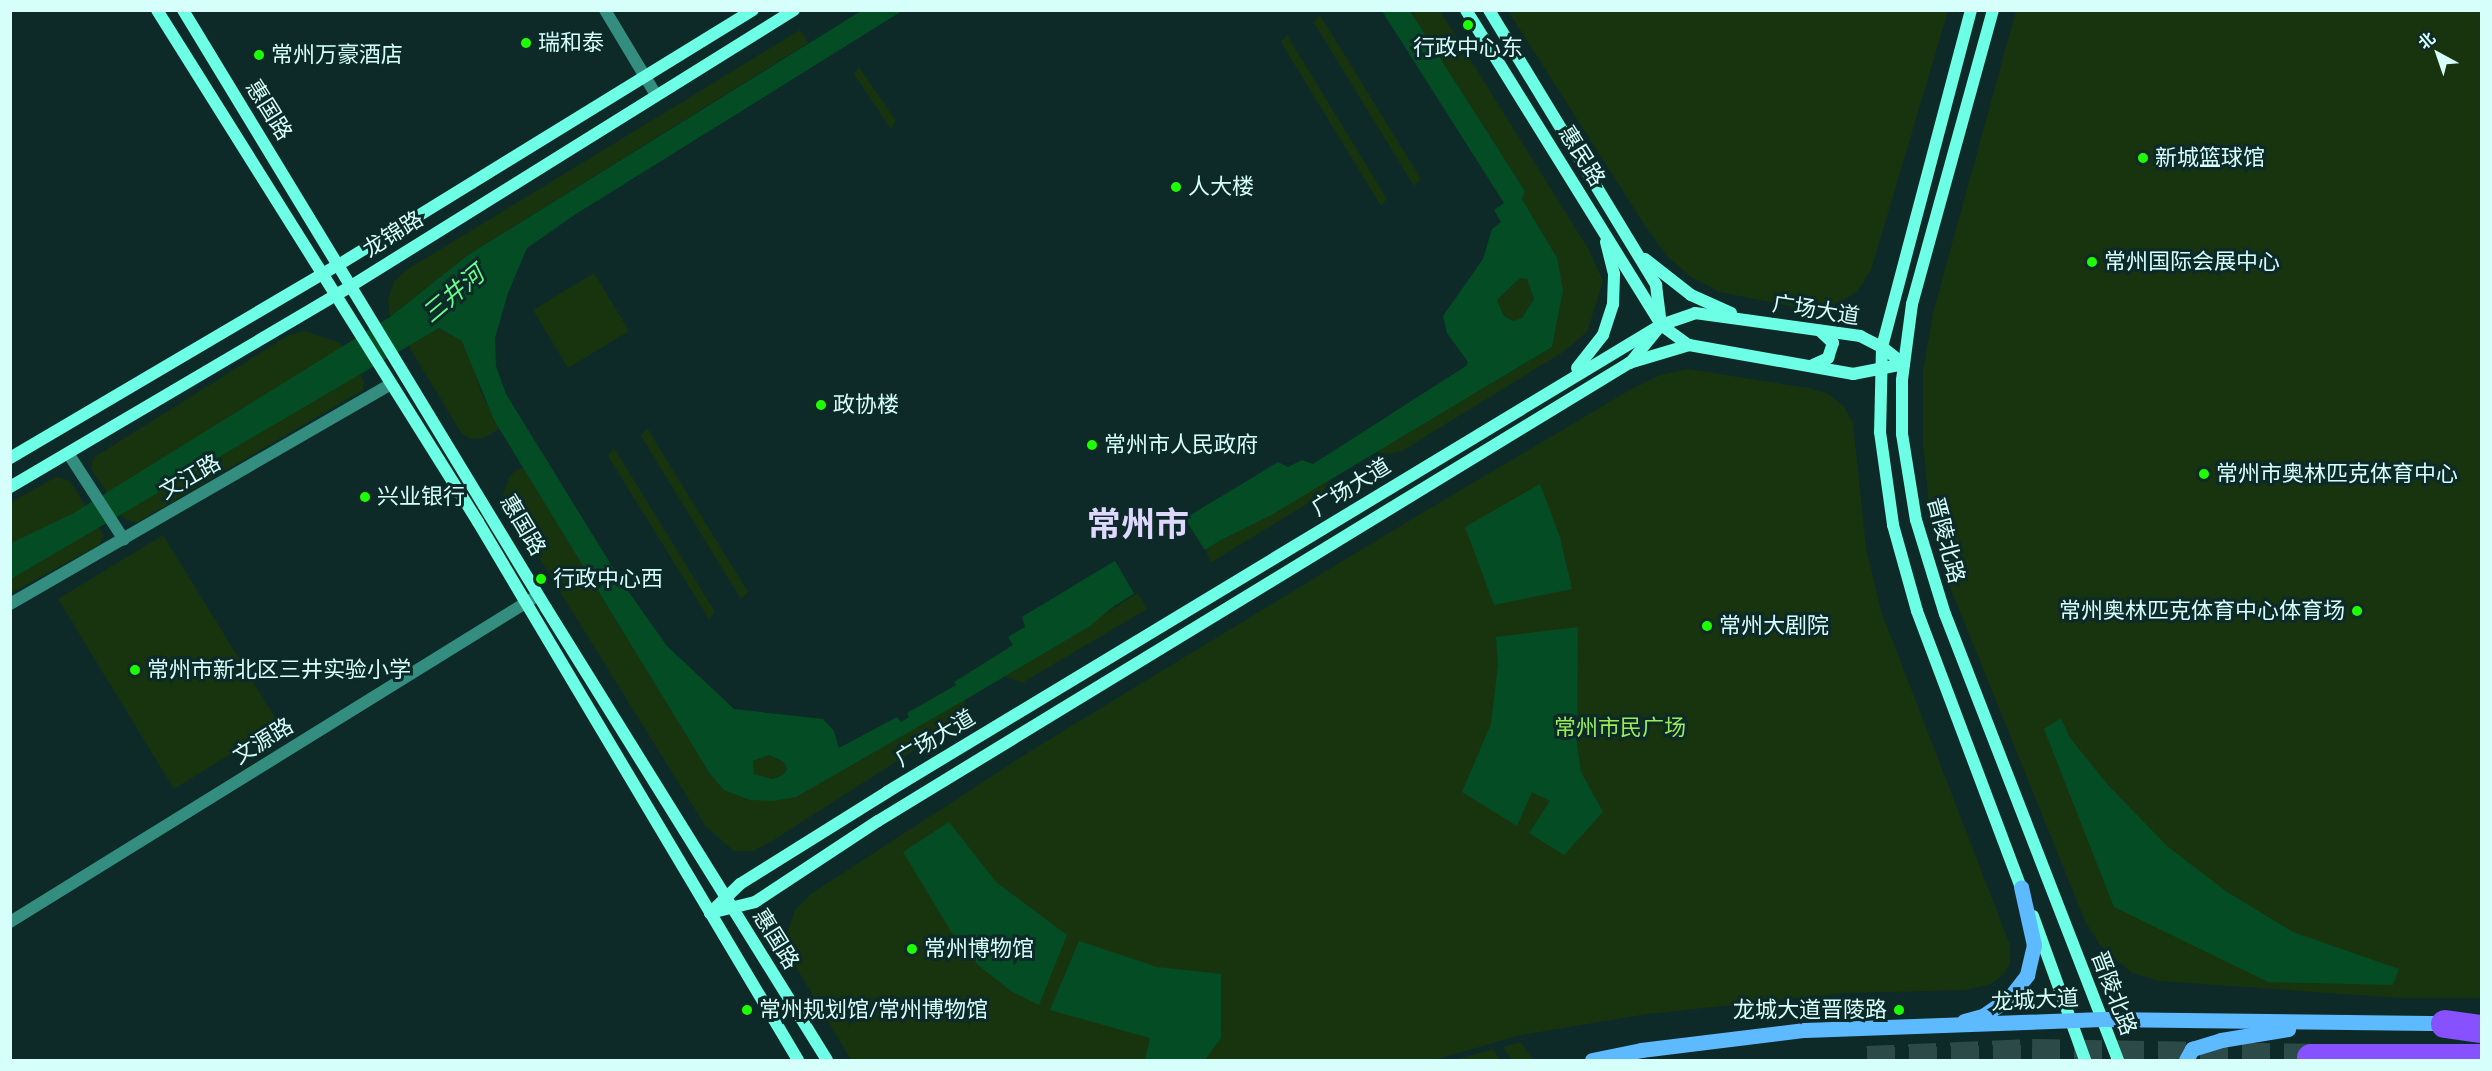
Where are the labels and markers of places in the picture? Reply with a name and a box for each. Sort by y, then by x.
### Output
marker: 行政中心东 [1461,18,1475,32]
place label: 瑞和泰 [538,30,604,56]
place label: 行政中心东 [1413,35,1523,61]
marker: 瑞和泰 [519,36,533,50]
place label: 常州万豪酒店 [271,42,403,68]
marker: 常州万豪酒店 [252,48,266,62]
place label: 新城篮球馆 [2155,145,2265,171]
marker: 新城篮球馆 [2136,151,2150,165]
place label: 人大楼 [1188,174,1254,200]
marker: 人大楼 [1169,180,1183,194]
place label: 常州国际会展中心 [2104,249,2280,275]
marker: 常州国际会展中心 [2085,255,2099,269]
place label: 政协楼 [833,392,899,418]
marker: 政协楼 [814,398,828,412]
place label: 常州市人民政府 [1104,432,1258,458]
marker: 常州市人民政府 [1085,438,1099,452]
place label: 常州市奥林匹克体育中心 [2216,461,2458,487]
marker: 常州市奥林匹克体育中心 [2197,467,2211,481]
place label: 兴业银行 [377,484,465,510]
marker: 兴业银行 [358,490,372,504]
place label: 行政中心西 [553,566,663,592]
marker: 行政中心西 [534,572,548,586]
place label: 常州奥林匹克体育中心体育场 [2059,598,2345,624]
marker: 常州奥林匹克体育中心体育场 [2350,604,2364,618]
place label: 常州大剧院 [1719,613,1829,639]
marker: 常州大剧院 [1700,619,1714,633]
place label: 常州市新北区三井实验小学 [147,657,411,683]
marker: 常州市新北区三井实验小学 [128,663,142,677]
place label: 常州博物馆 [924,936,1034,962]
marker: 常州博物馆 [905,942,919,956]
place label: 常州规划馆/常州博物馆 [759,997,988,1023]
place label: 龙城大道晋陵路 [1733,997,1887,1023]
marker: 常州规划馆/常州博物馆 [740,1003,754,1017]
marker: 龙城大道晋陵路 [1892,1003,1906,1017]

